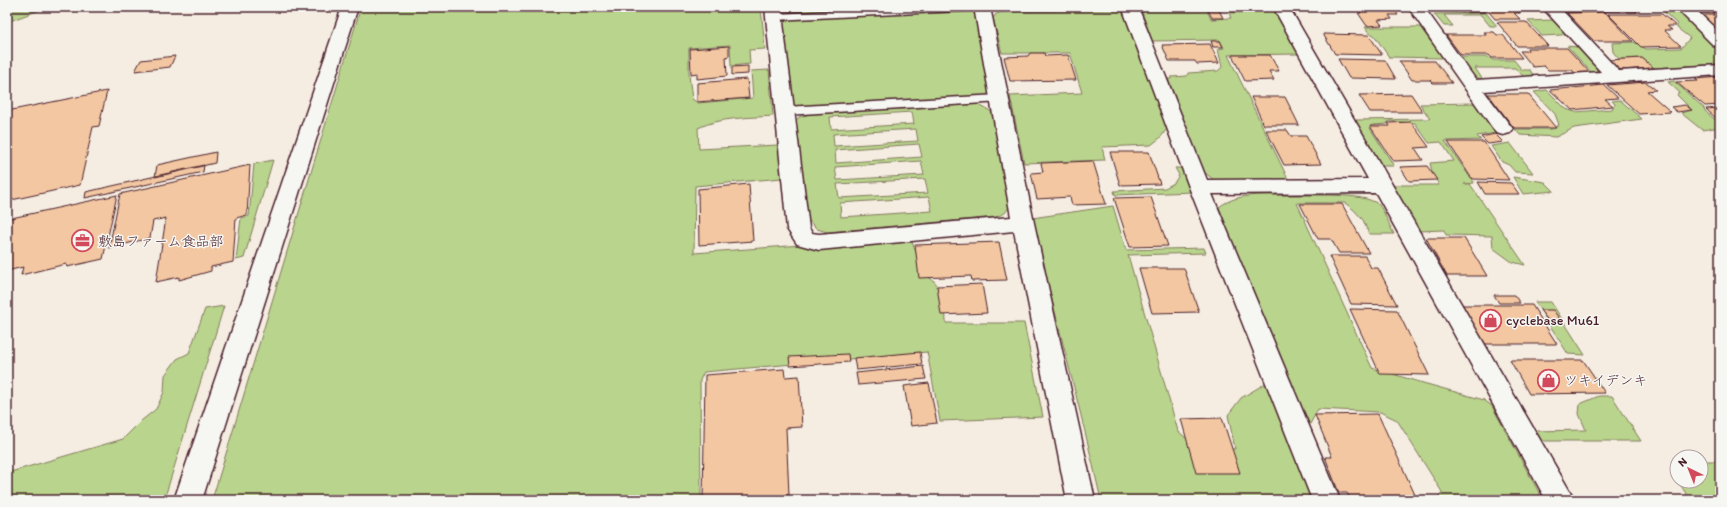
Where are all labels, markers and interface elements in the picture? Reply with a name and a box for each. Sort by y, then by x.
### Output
office icon: 敷島ファーム食品部 [70,228,96,254]
place label: 敷島ファーム食品部 [98,233,223,250]
shop icon: cyclebase Mu61 [1477,307,1503,333]
place label: cyclebase Mu61 [1506,312,1600,329]
shop icon: ツキイデンキ [1535,367,1561,393]
place label: ツキイデンキ [1564,372,1647,389]
north arrow [1669,449,1709,489]
text: N [1675,455,1690,469]

